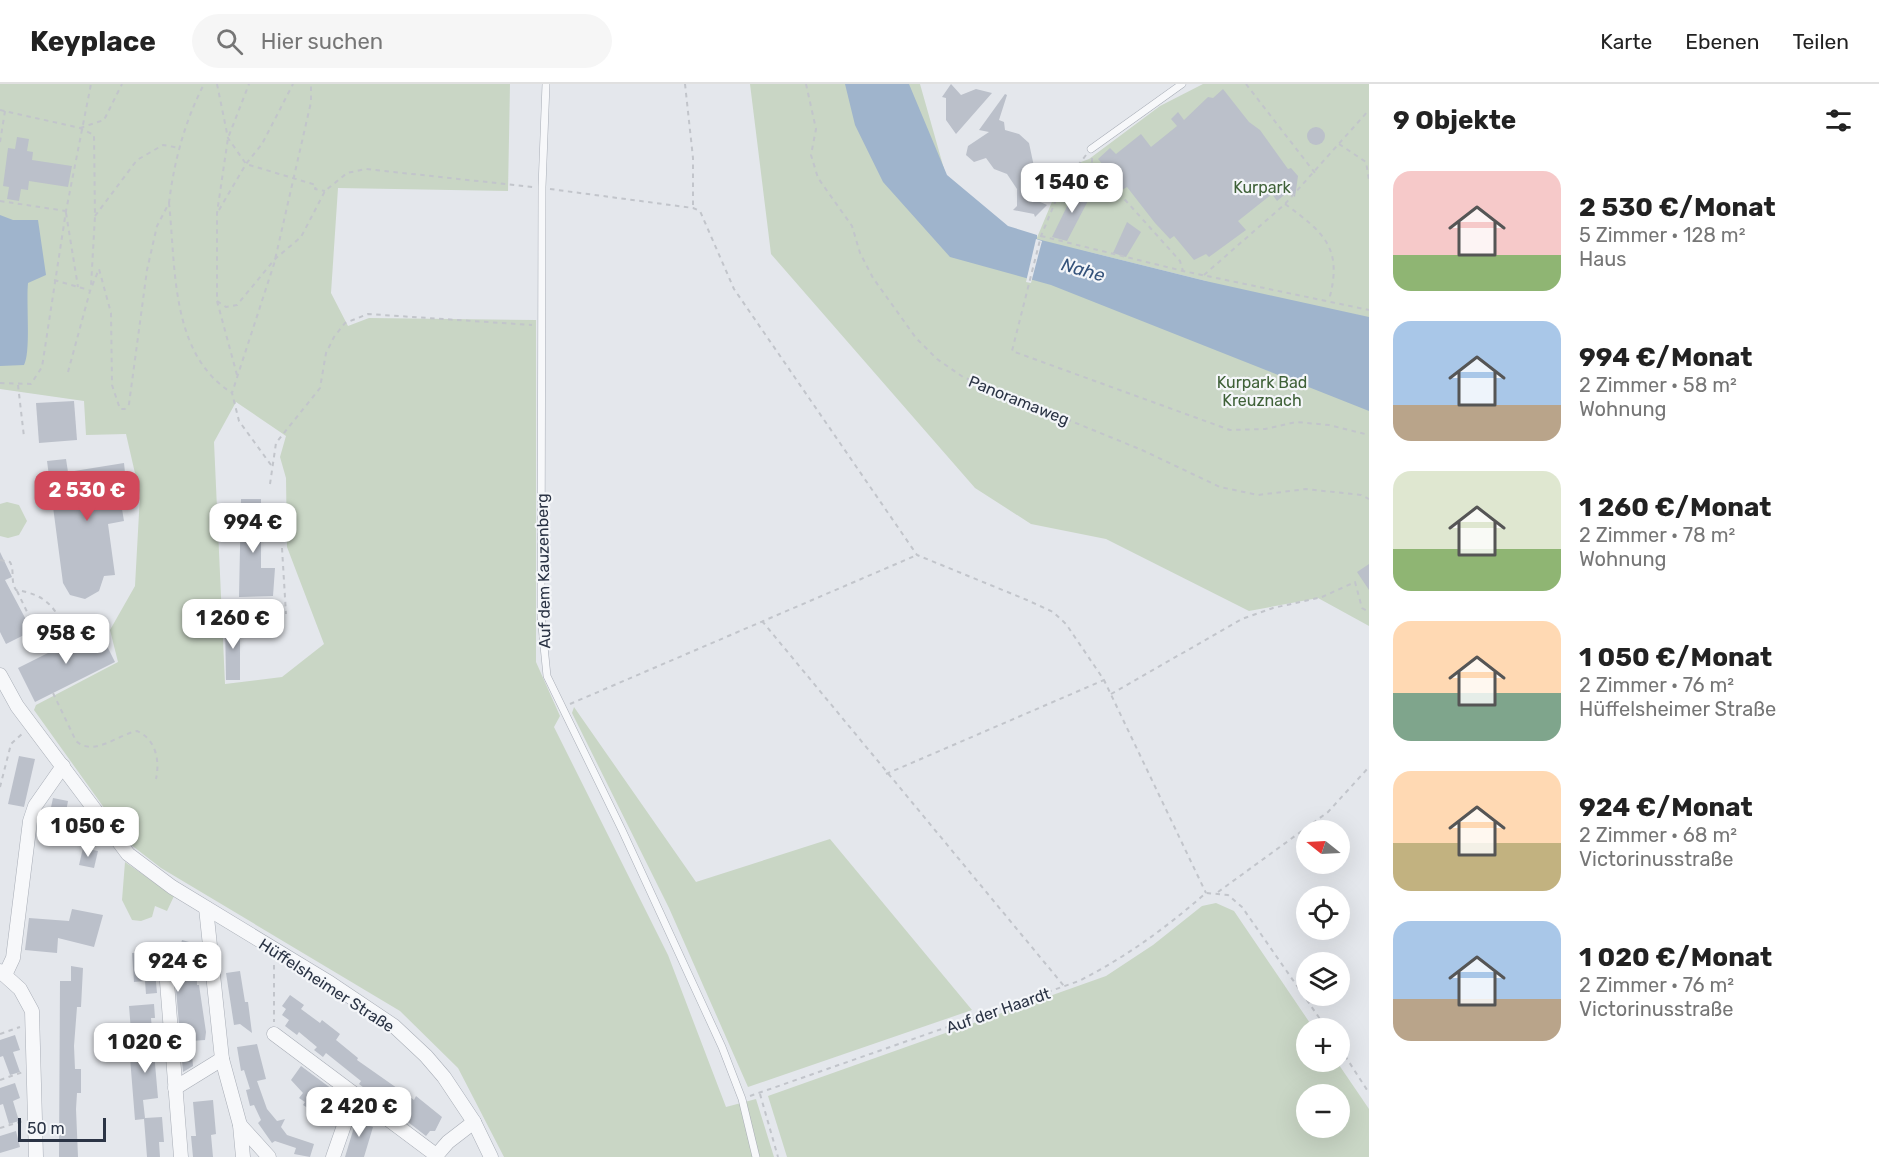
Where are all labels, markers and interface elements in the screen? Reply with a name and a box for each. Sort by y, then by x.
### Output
search box [192,14,612,68]
text: Keyplace [30,25,156,58]
icon: search [213,25,246,58]
text: Hier suchen [261,28,383,55]
text: Karte [1600,29,1652,54]
text: Ebenen [1685,29,1759,54]
text: Teilen [1792,29,1849,54]
icon: filters [1822,104,1855,137]
text: 9 Objekte [1393,105,1516,136]
pin: 1 540 € [1017,163,1127,214]
text: 1 540 € [1035,170,1109,194]
park label: Kurpark [1233,178,1292,197]
text: 2 530 €/Monat [1579,192,1776,223]
icon: home [1441,195,1513,267]
text: 5 Zimmer · 128 m² [1579,223,1745,247]
text: Haus [1579,247,1627,271]
water label: Nahe [1059,253,1107,287]
text: 994 €/Monat [1579,342,1752,373]
icon: home [1441,345,1513,417]
street label: Panoramaweg [966,372,1072,429]
park label: Kurpark Bad Kreuznach [1217,373,1307,410]
text: 2 Zimmer · 58 m² [1579,373,1737,397]
text: Wohnung [1579,397,1666,421]
pin: 2 530 € [32,471,142,522]
text: 2 530 € [49,478,125,502]
text: 1 260 €/Monat [1579,492,1771,523]
street label: Auf dem Kauzenberg [533,493,554,649]
icon: home [1441,495,1513,567]
pin: 994 € [211,503,295,554]
text: 994 € [223,510,283,534]
text: 2 Zimmer · 78 m² [1579,523,1735,547]
text: Wohnung [1579,547,1666,571]
pin: 1 260 € [178,599,288,650]
text: 1 260 € [196,606,270,630]
pin: 958 € [24,614,108,665]
text: 958 € [36,621,96,645]
text: 1 050 €/Monat [1579,642,1772,673]
icon: home [1441,645,1513,717]
text: 2 Zimmer · 76 m² [1579,673,1734,697]
text: Hüffelsheimer Straße [1579,697,1776,721]
text: 924 €/Monat [1579,792,1753,823]
icon: home [1441,795,1513,867]
pin: 1 050 € [33,807,143,858]
text: 1 050 € [51,814,125,838]
north arrow [1296,820,1350,874]
map controls [1296,820,1350,1138]
text: 2 Zimmer · 68 m² [1579,823,1737,847]
text: Victorinusstraße [1579,847,1733,871]
button: locate [1296,886,1350,940]
street label: Hüffelsheimer Straße [255,934,398,1036]
pin: 924 € [136,942,220,993]
text: 1 020 €/Monat [1579,942,1772,973]
icon: home [1441,945,1513,1017]
text: 924 € [148,949,208,973]
button: layers [1296,952,1350,1006]
text: 2 Zimmer · 76 m² [1579,973,1734,997]
street label: Auf der Haardt [944,984,1053,1037]
text: Victorinusstraße [1579,997,1733,1021]
button: + [1296,1018,1350,1072]
pin: 1 020 € [90,1023,200,1074]
text: 1 020 € [108,1030,182,1054]
button: − [1296,1084,1350,1138]
pin: 2 420 € [304,1087,414,1138]
text: 2 420 € [320,1094,398,1118]
scale bar [18,1115,106,1142]
text: 50 m [27,1119,65,1138]

